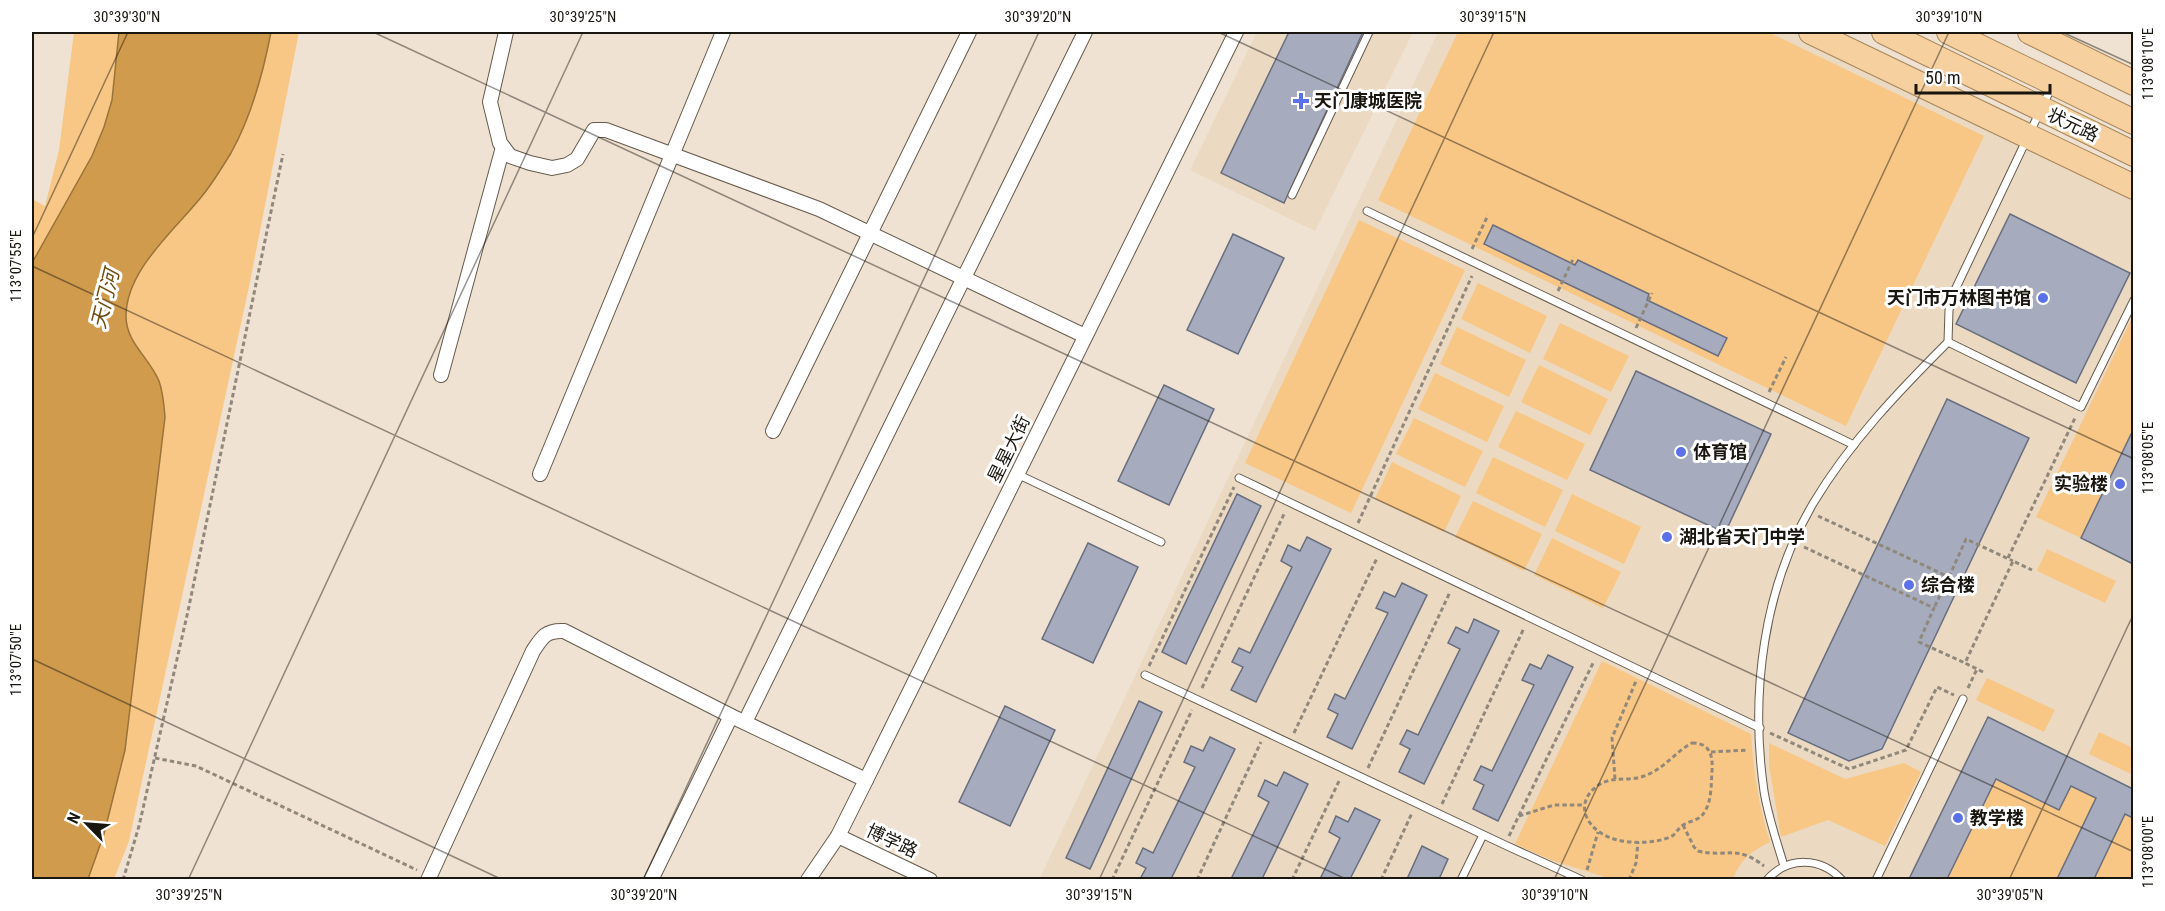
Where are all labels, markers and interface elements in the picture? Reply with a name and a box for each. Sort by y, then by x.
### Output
text: 30°39'30"N [94,8,160,26]
text: 30°39'25"N [550,8,616,26]
text: 30°39'20"N [1005,8,1071,26]
text: 30°39'15"N [1460,8,1526,26]
text: 30°39'10"N [1916,8,1982,26]
text: 113°08'10"E [2139,28,2157,100]
scale bar [1916,57,2050,95]
text: 50 m [1925,67,1960,88]
place label: 天门康城医院 [1314,90,1422,111]
marker: 天门康城医院 [1292,92,1310,110]
street label: 状元路 [2044,104,2102,145]
text: 113°07'55"E [7,230,25,302]
water label: 天门河 [86,263,125,331]
place label: 天门市万林图书馆 [1887,287,2031,308]
marker: 天门市万林图书馆 [2036,291,2050,305]
street label: 星星大街 [983,412,1034,486]
text: 113°08'05"E [2139,422,2157,494]
place label: 体育馆 [1693,441,1747,462]
marker: 体育馆 [1674,445,1688,459]
place label: 实验楼 [2054,473,2108,494]
marker: 实验楼 [2113,477,2127,491]
place label: 湖北省天门中学 [1679,526,1805,547]
marker: 湖北省天门中学 [1660,530,1674,544]
place label: 综合楼 [1921,574,1975,595]
marker: 综合楼 [1902,578,1916,592]
text: 113°07'50"E [7,624,25,696]
north arrow [57,794,117,854]
place label: 教学楼 [1970,807,2024,828]
text: N [63,809,85,826]
marker: 教学楼 [1951,811,1965,825]
text: 113°08'00"E [2139,816,2157,888]
street label: 博学路 [863,820,921,861]
text: 30°39'25"N [156,886,222,904]
text: 30°39'20"N [611,886,677,904]
text: 30°39'15"N [1066,886,1132,904]
text: 30°39'10"N [1522,886,1588,904]
text: 30°39'05"N [1977,886,2043,904]

